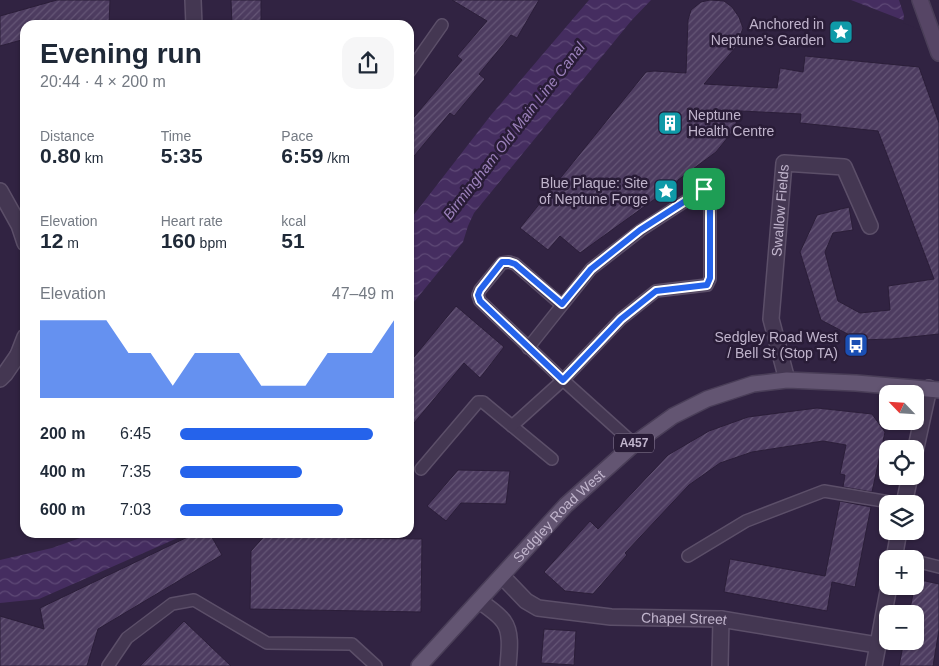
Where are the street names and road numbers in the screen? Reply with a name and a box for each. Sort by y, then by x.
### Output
street label: Swallow Fields [768,164,792,257]
road number: A457 [614,433,654,452]
street label: Sedgley Road West [510,466,608,566]
street label: Chapel Street [641,610,728,628]

